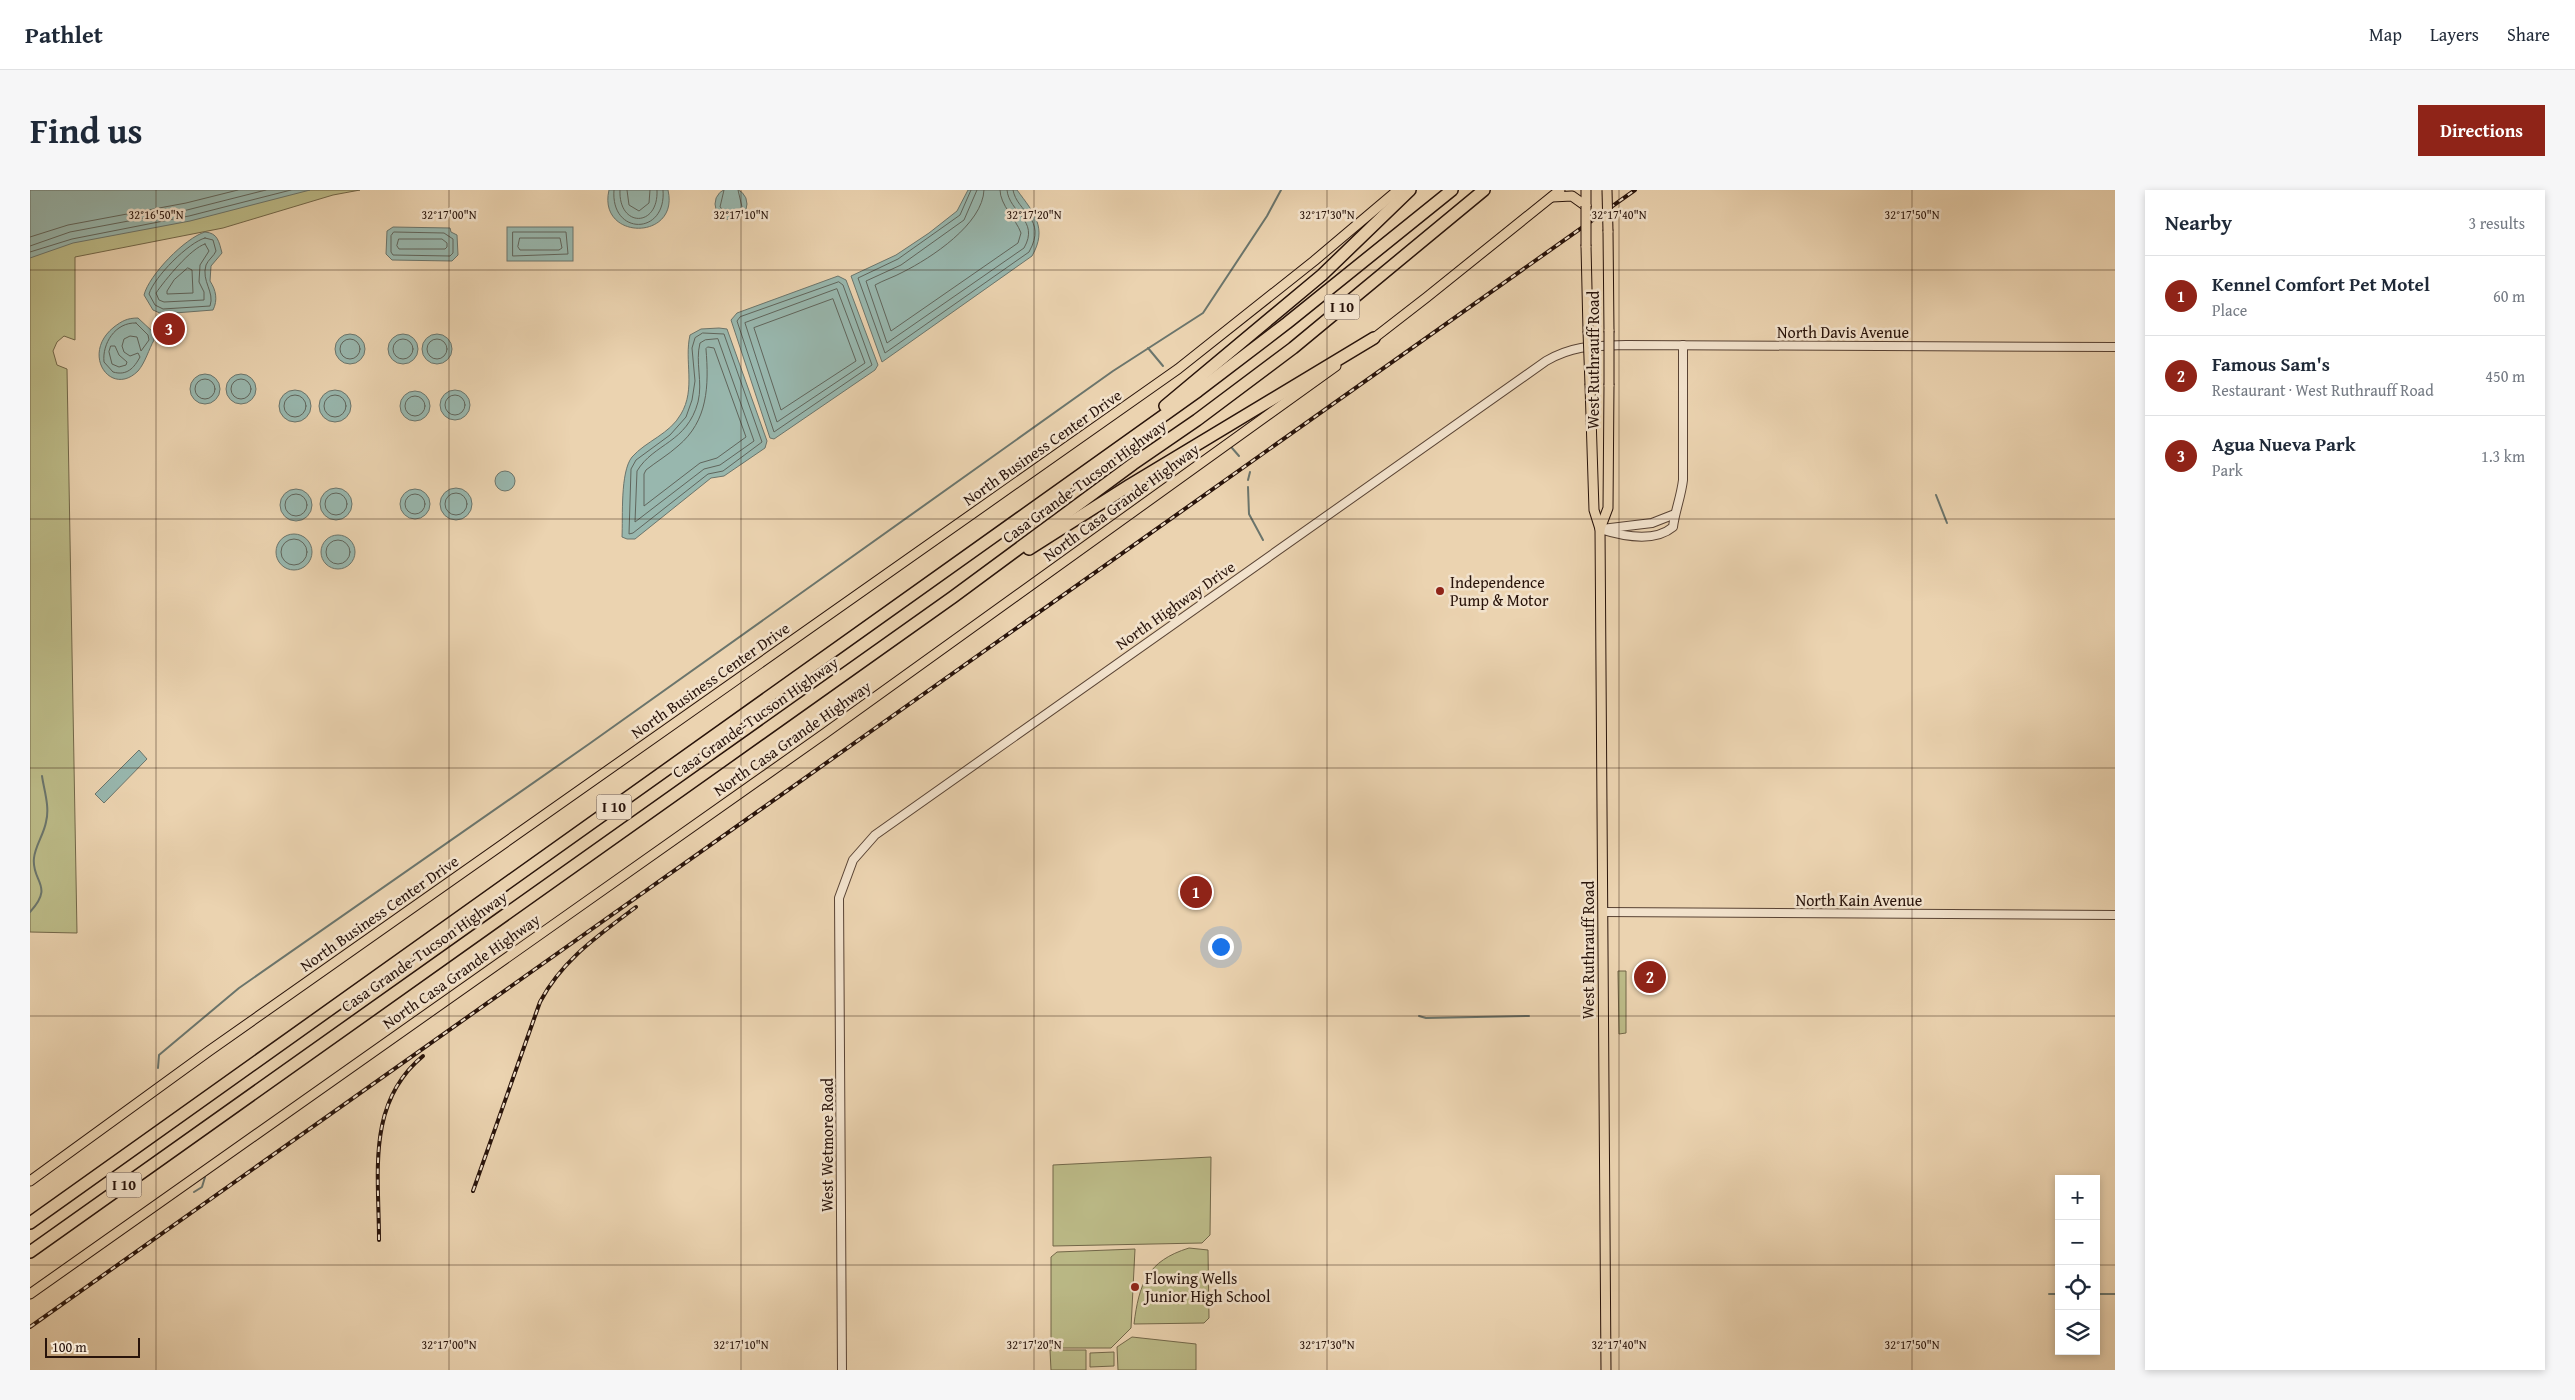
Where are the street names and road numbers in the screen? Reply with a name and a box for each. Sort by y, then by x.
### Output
street label: West Ruthrauff Road [1581,290,1605,429]
road number: I 10 [1324,294,1360,320]
street label: North Davis Avenue [1777,320,1909,344]
street label: North Business Center Drive [958,383,1126,511]
street label: Casa Grande-Tucson Highway [997,413,1171,549]
street label: North Casa Grande Highway [1038,437,1204,567]
street label: North Highway Drive [1110,555,1240,655]
street label: North Business Center Drive [626,616,794,744]
street label: Casa Grande-Tucson Highway [667,650,843,784]
street label: North Casa Grande Highway [708,674,876,802]
road number: I 10 [596,794,632,820]
street label: North Business Center Drive [295,849,463,977]
street label: West Ruthrauff Road [1576,880,1600,1019]
street label: Casa Grande-Tucson Highway [336,884,512,1018]
street label: North Kain Avenue [1796,888,1922,912]
street label: North Casa Grande Highway [377,907,545,1035]
street label: West Wetmore Road [815,1077,839,1212]
road number: I 10 [106,1172,142,1198]

